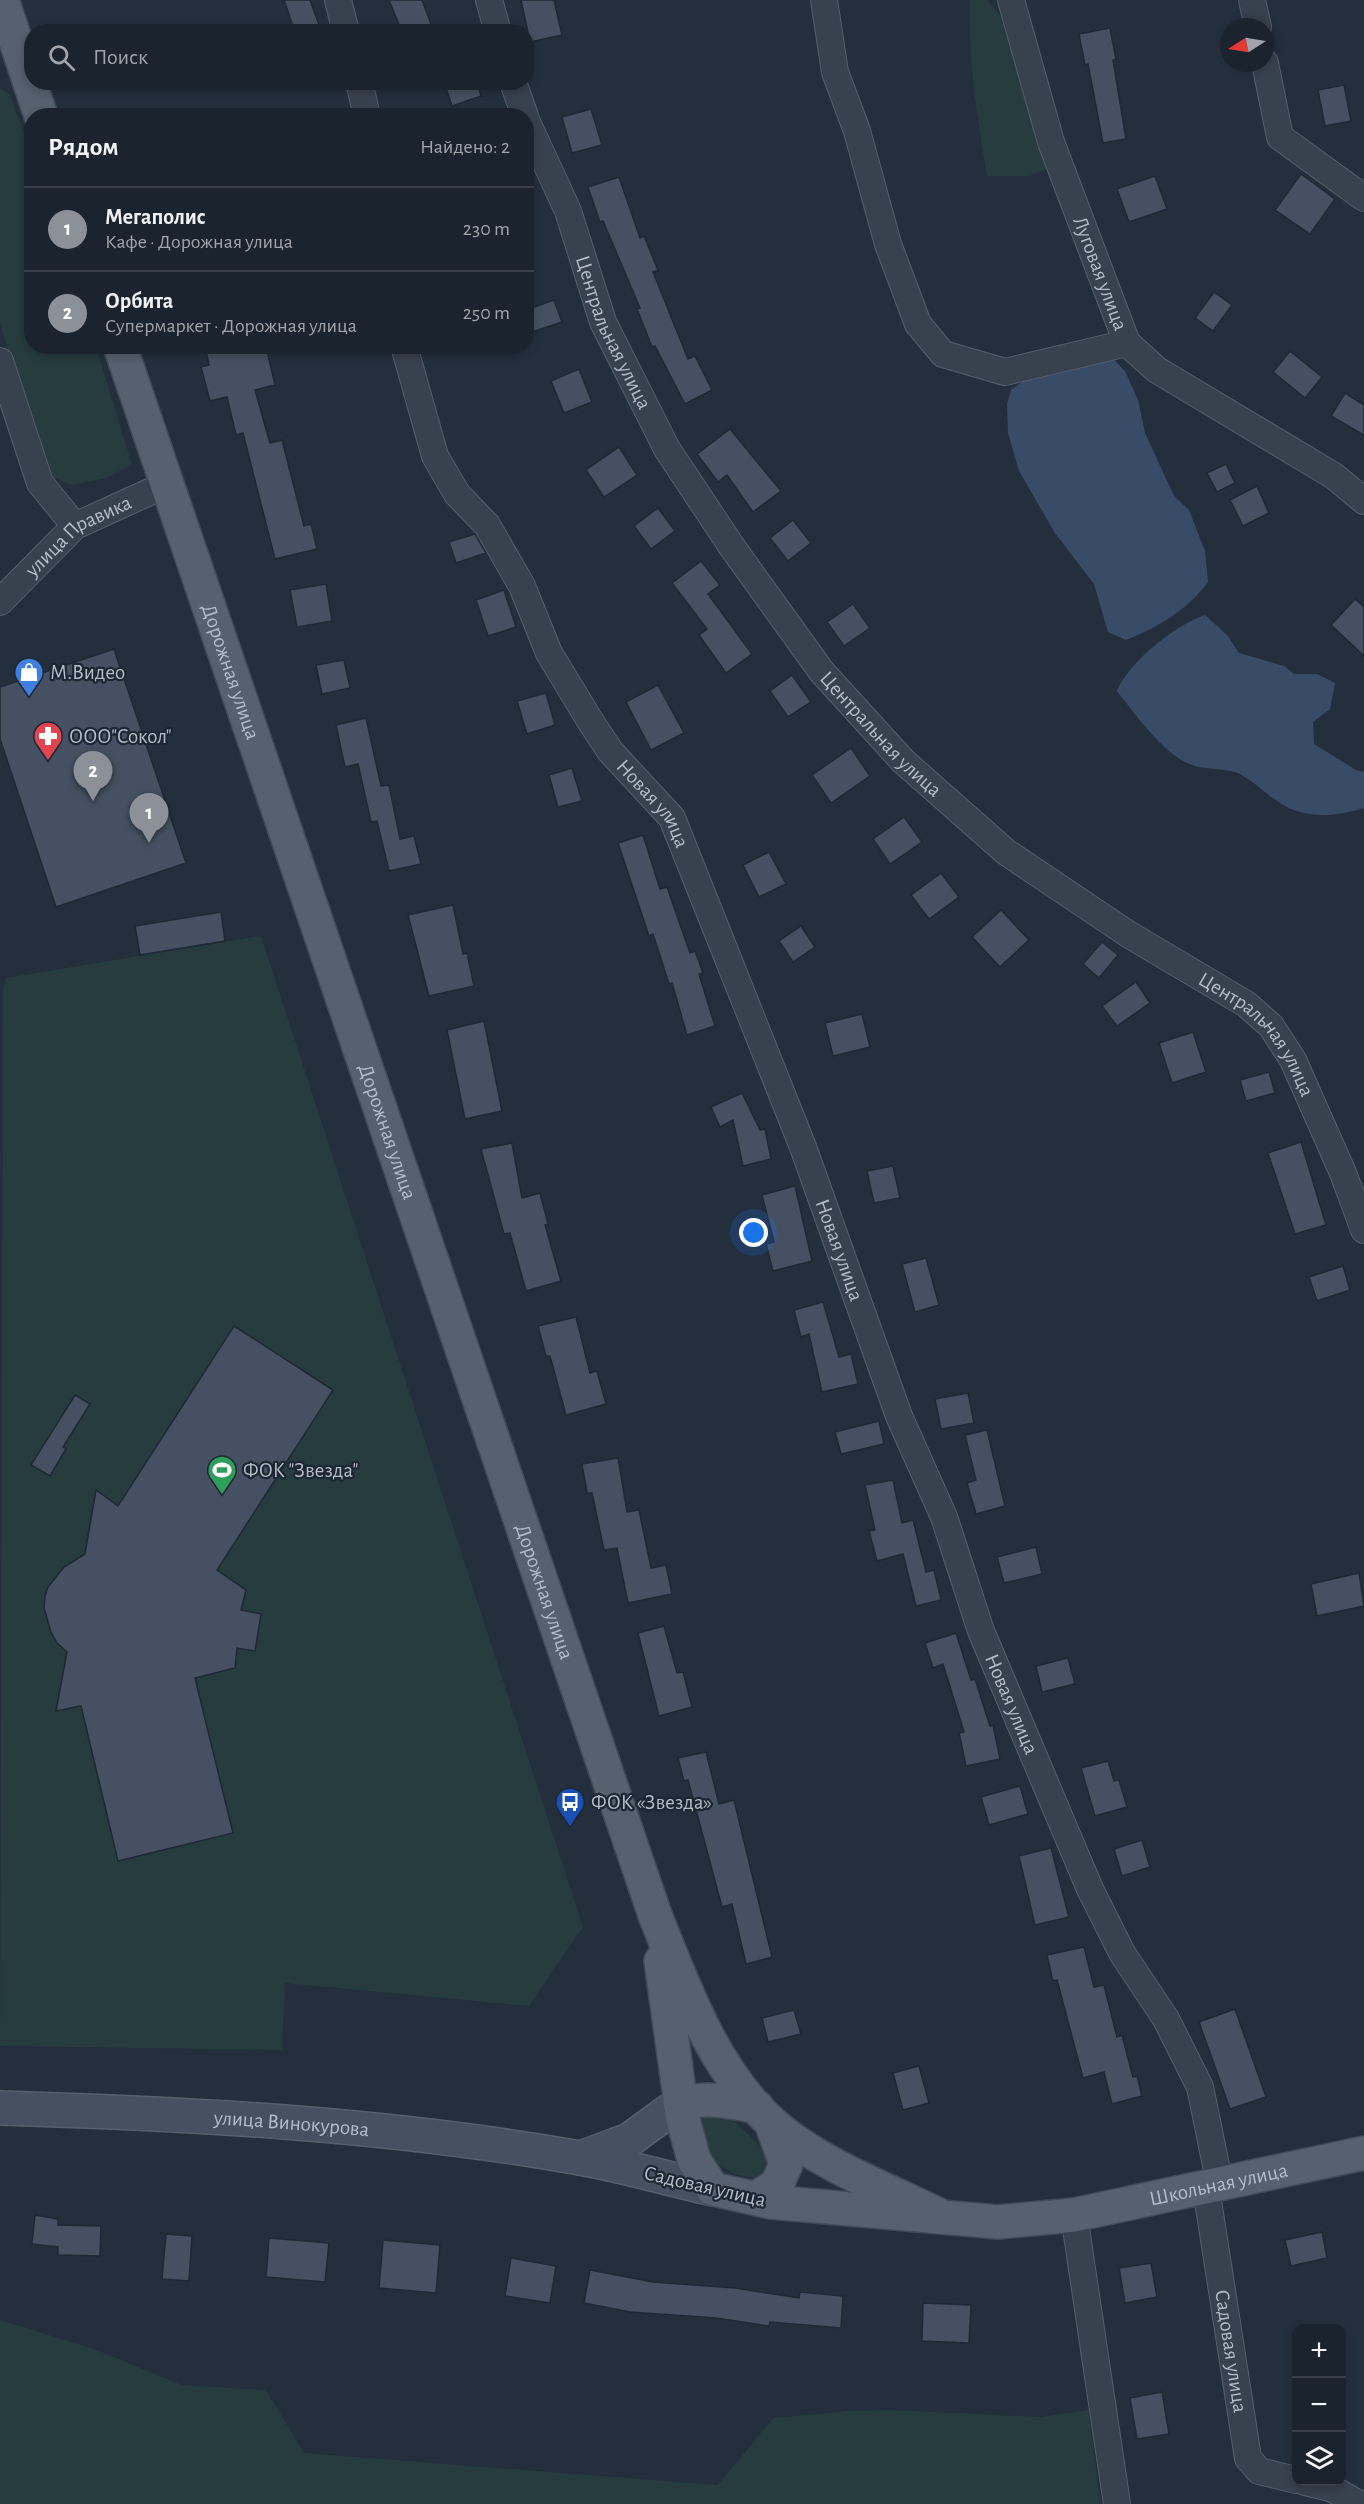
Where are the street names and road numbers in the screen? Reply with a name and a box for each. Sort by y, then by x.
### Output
street label: Луговая улица [1069,214,1131,334]
street label: Центральная улица [572,253,655,413]
street label: улица Правика [21,492,135,582]
street label: Дорожная улица [198,601,263,743]
street label: Центральная улица [816,667,946,801]
street label: Новая улица [612,755,693,851]
street label: Центральная улица [1195,968,1318,1100]
street label: Дорожная улица [355,1061,420,1203]
street label: Новая улица [811,1196,867,1304]
street label: Дорожная улица [511,1521,577,1663]
street label: Новая улица [981,1651,1042,1758]
street label: улица Винокурова [212,2107,371,2140]
street label: Школьная улица [1147,2160,1290,2210]
street label: Садовая улица [642,2162,768,2211]
street label: Садовая улица [1211,2288,1251,2415]

